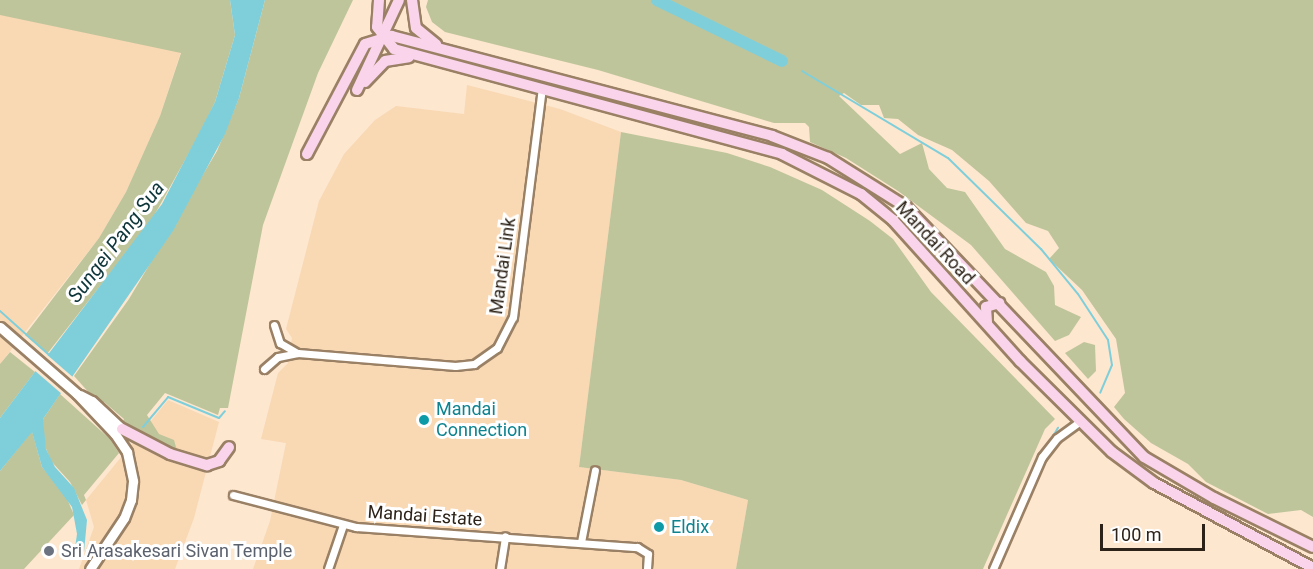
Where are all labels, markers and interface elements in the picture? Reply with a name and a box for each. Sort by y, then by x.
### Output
water label: Sungei Pang Sua [63,177,169,307]
street label: Mandai Road [891,197,979,289]
street label: Mandai Link [486,216,520,316]
place label: Mandai Connection [436,399,527,442]
marker: Mandai Connection [417,413,431,427]
street label: Mandai Estate [367,501,483,531]
scale bar [1103,512,1208,550]
place label: Eldix [671,516,709,538]
marker: Eldix [652,520,666,534]
text: 100 m [1111,524,1162,545]
place label: Sri Arasakesari Sivan Temple [61,540,293,562]
marker: Sri Arasakesari Sivan Temple [42,544,56,558]

